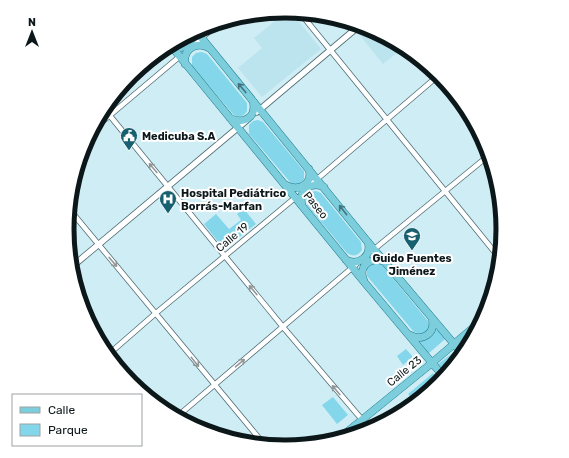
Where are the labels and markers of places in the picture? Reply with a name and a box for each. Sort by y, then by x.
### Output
public building icon: Medicuba S.A [119,126,139,151]
place label: Medicuba S.A [142,130,215,143]
place label: Hospital Pediátrico Borrás-Marfan [181,187,286,213]
hospital icon: Hospital Pediátrico Borrás-Marfan [158,189,178,214]
school or university icon: Guido Fuentes Jiménez [402,226,422,251]
place label: Guido Fuentes Jiménez [372,252,452,278]

